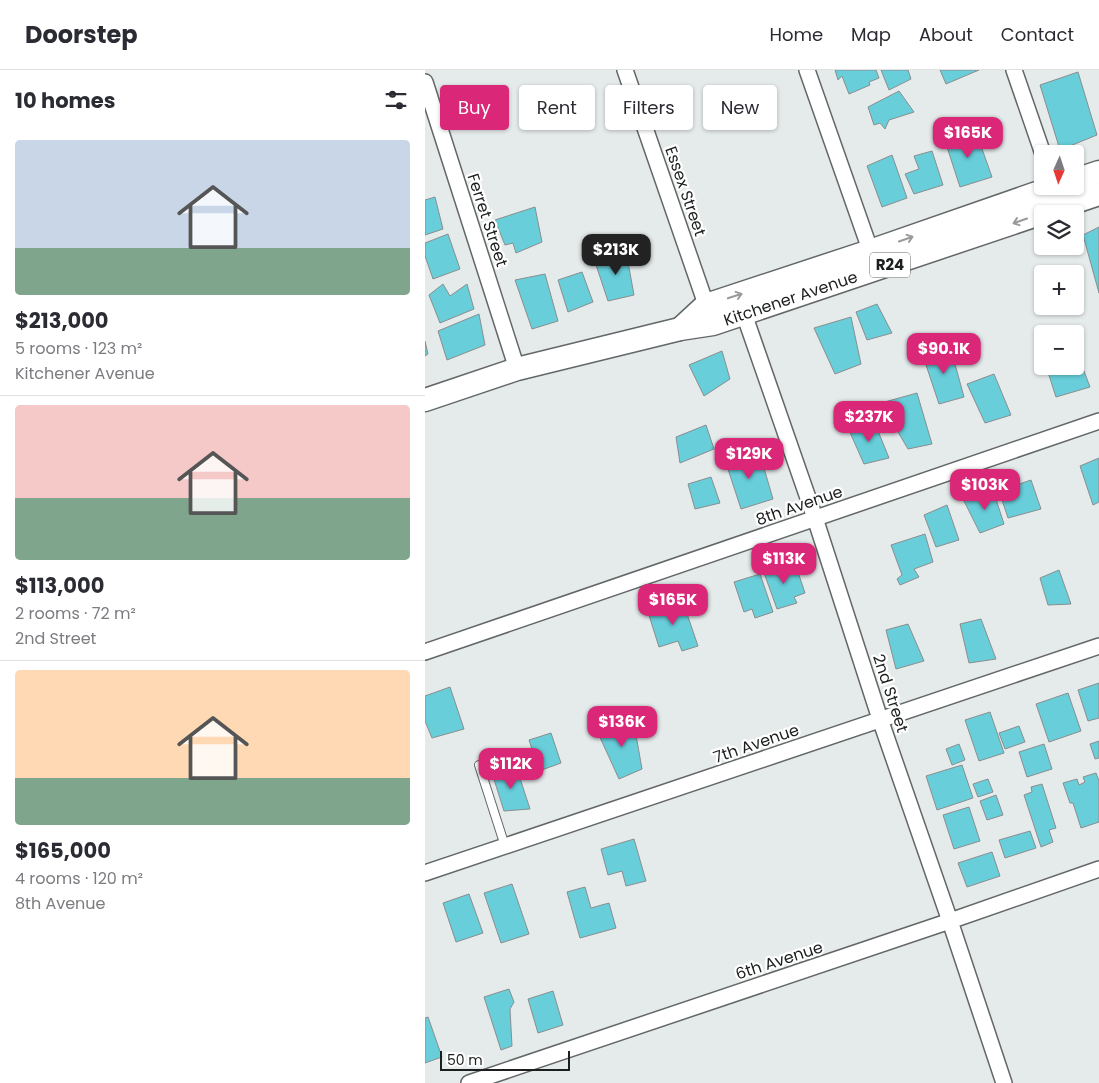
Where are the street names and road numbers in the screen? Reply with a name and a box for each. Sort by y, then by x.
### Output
street label: Essex Street [659,143,712,239]
street label: Ferret Street [462,171,513,270]
road number: R24 [870,252,910,278]
street label: Kitchener Avenue [721,265,861,332]
street label: 8th Avenue [753,480,846,531]
street label: 2nd Street [867,651,914,736]
street label: 7th Avenue [710,718,802,769]
street label: 6th Avenue [733,936,826,985]

